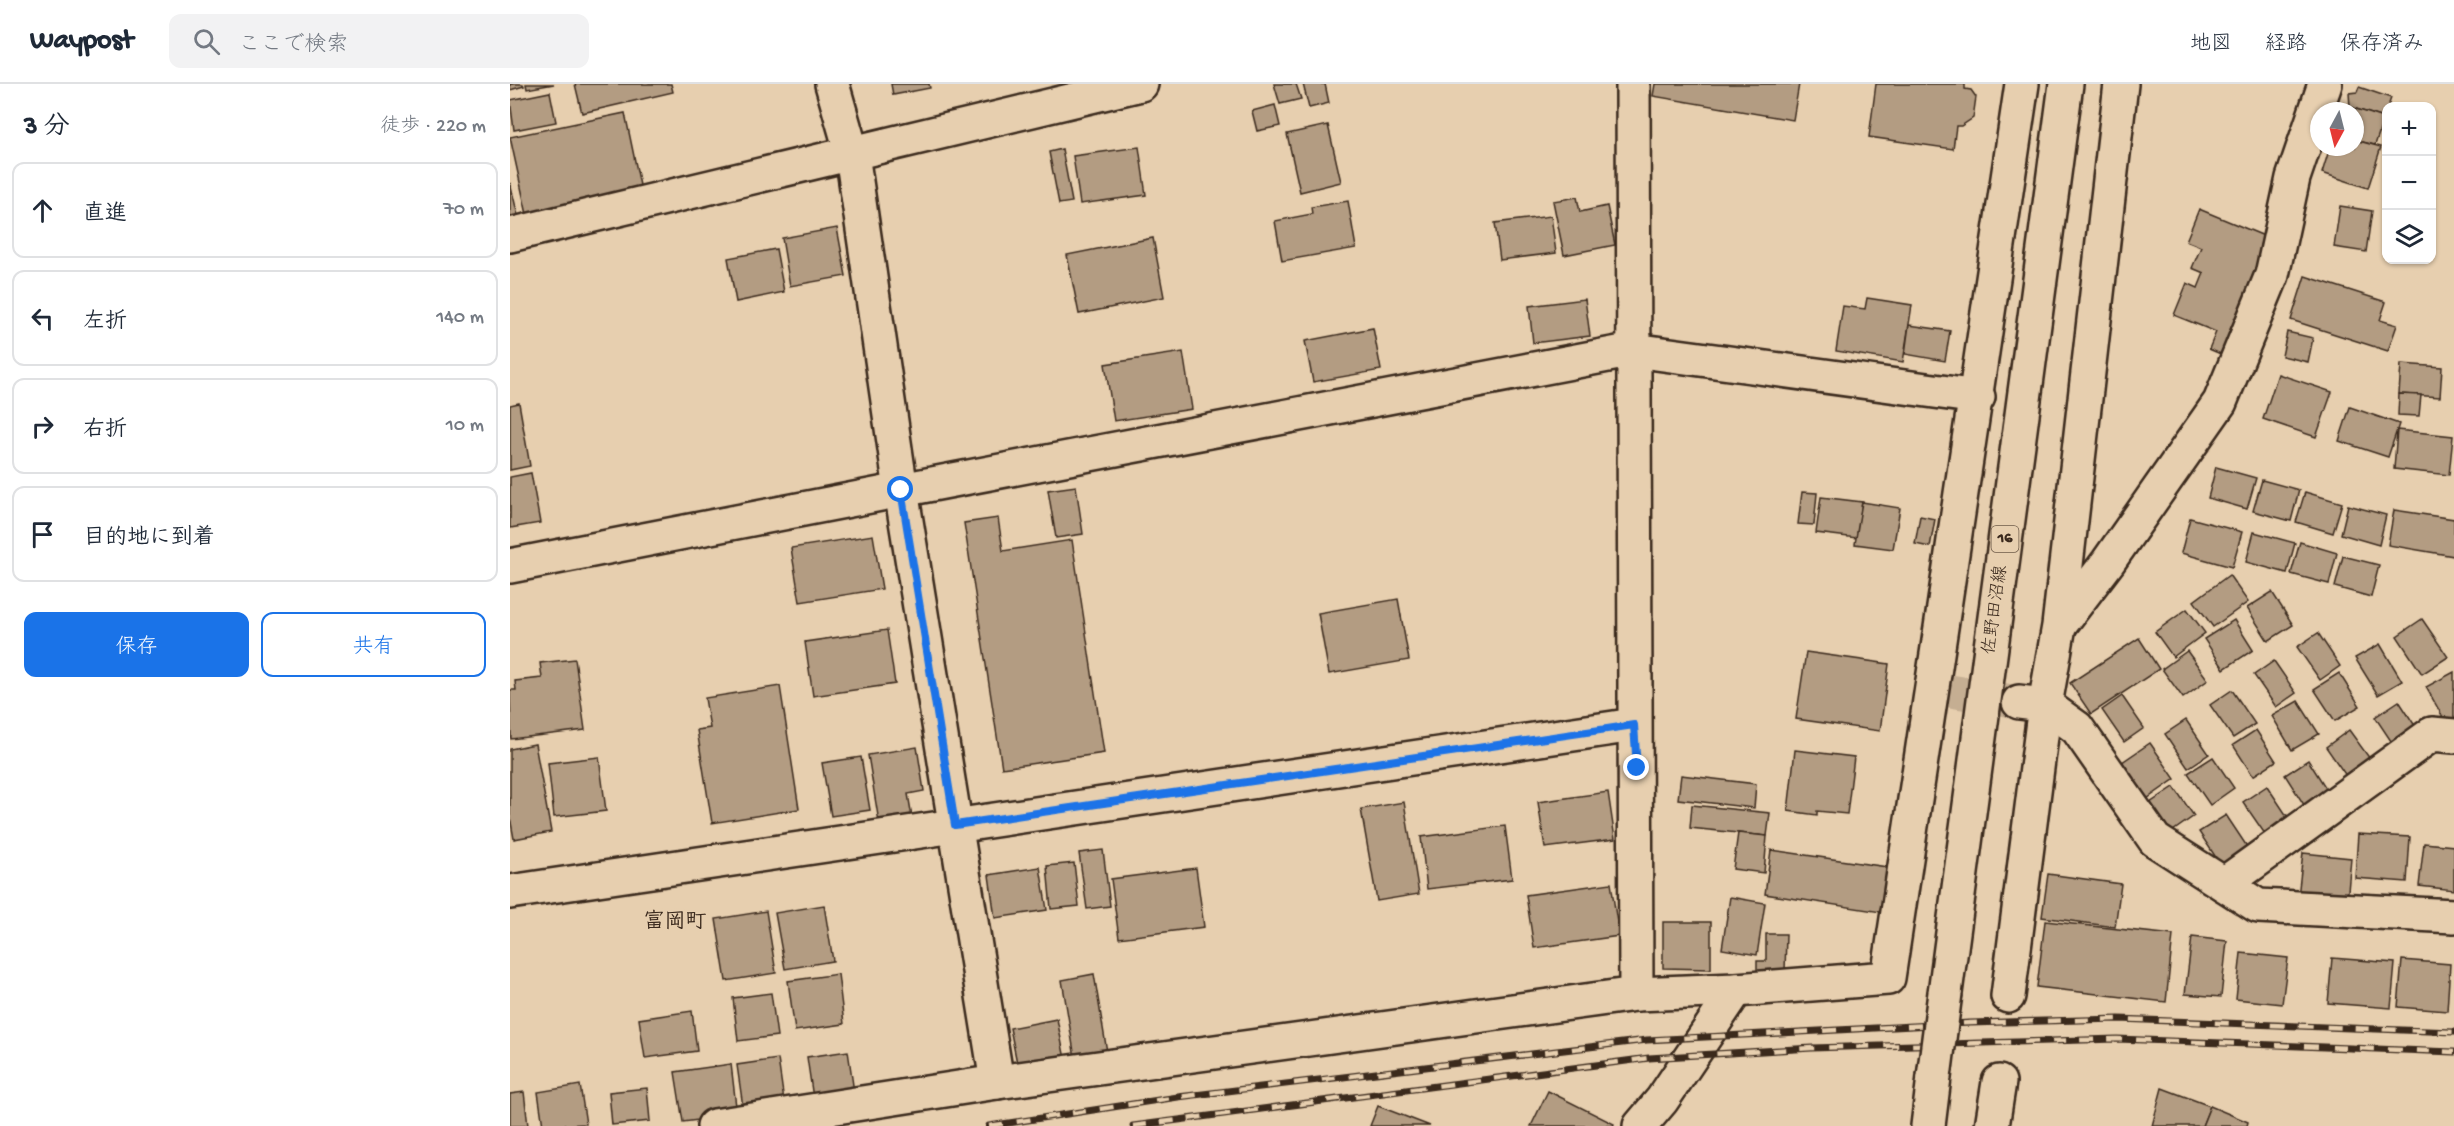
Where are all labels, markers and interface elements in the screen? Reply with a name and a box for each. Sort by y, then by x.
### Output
search box [169,14,589,68]
text: Waypost [30,25,133,58]
icon: search [190,25,223,58]
text: ここで検索 [238,33,348,59]
text: 地図 [2190,33,2232,58]
text: 経路 [2265,33,2307,58]
text: 保存済み [2340,33,2424,58]
north arrow [2310,102,2364,156]
map controls [2382,102,2436,264]
button: + [2382,102,2436,156]
text: 3 分 [24,113,70,144]
text: 徒歩 · 220 m [380,116,486,139]
button: − [2382,156,2436,210]
icon: ahead [26,194,59,227]
text: 70 m [443,199,484,222]
text: 直進 [83,202,127,228]
button: layers [2382,210,2436,264]
icon: left [26,302,59,335]
text: 140 m [436,307,484,330]
text: 左折 [83,310,127,336]
icon: right [26,410,59,443]
text: 10 m [446,415,484,438]
text: 右折 [83,418,127,444]
route start [887,476,913,502]
icon: arrive [26,518,59,551]
text: 目的地に到着 [83,526,215,552]
road number: 16 [1992,526,2018,552]
street label: 佐野田沼線 [1978,564,2013,656]
button: 保存 [24,612,249,677]
button: 共有 [261,612,486,677]
route end [1623,754,1649,780]
district label: 富岡町 [644,909,707,936]

